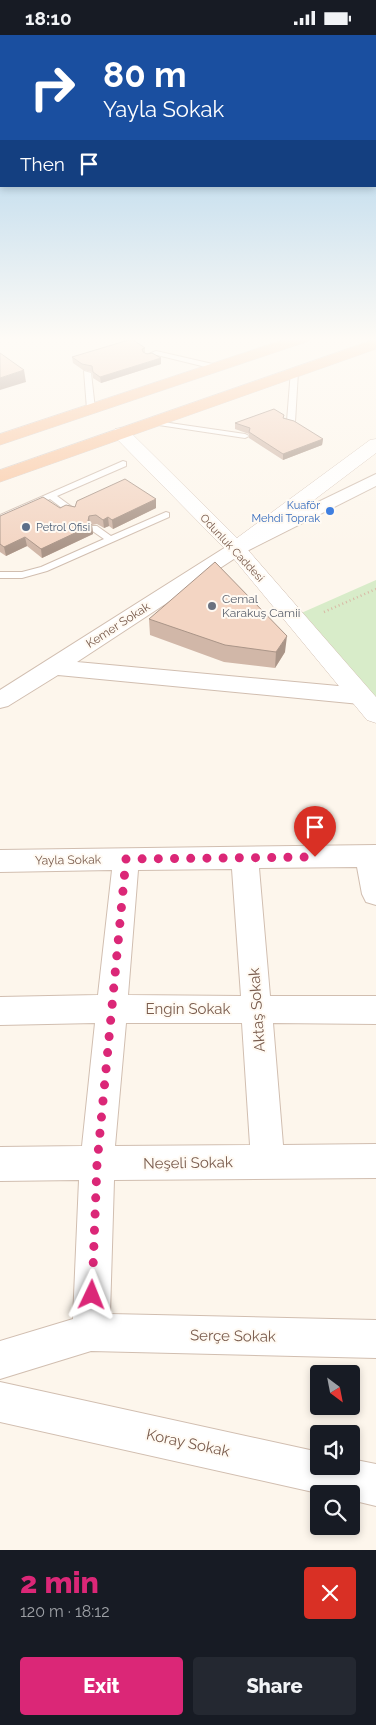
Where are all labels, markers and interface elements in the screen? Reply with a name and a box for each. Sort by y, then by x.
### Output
text: 18:10 [25,7,72,29]
text: 80 m [103,54,187,95]
icon: right [20,55,85,120]
text: Yayla Sokak [103,96,224,122]
icon: arrive [75,150,103,178]
text: Then [20,153,65,175]
place label: Kuaför Mehdi Toprak [251,499,320,525]
marker: Kuaför Mehdi Toprak [324,505,336,517]
street label: Odunluk Caddesi [197,512,267,584]
marker: Petrol Ofisi [20,521,32,533]
place label: Petrol Ofisi [36,521,90,534]
place label: Cemal Karakuş Camii [222,592,300,620]
street label: Kemer Sokak [84,599,153,651]
marker: Cemal Karakuş Camii [206,600,218,612]
pin [294,806,336,857]
icon: arrive [301,813,329,841]
street label: Yayla Sokak [35,852,102,868]
street label: Aktaş Sokak [245,967,269,1053]
street label: Engin Sokak [146,1000,231,1018]
street label: Neşeli Sokak [143,1153,233,1173]
position arrow [65,1268,117,1320]
street label: Serçe Sokak [190,1326,276,1346]
north arrow [310,1365,360,1415]
map controls [310,1365,360,1535]
street label: Koray Sokak [145,1425,231,1461]
button: sound [310,1425,360,1475]
button: search [310,1485,360,1535]
text: 2 min [20,1565,99,1600]
button: close [304,1567,356,1619]
text: 120 m · 18:12 [20,1602,109,1621]
button: Exit [20,1657,183,1715]
button: Share [193,1657,356,1715]

